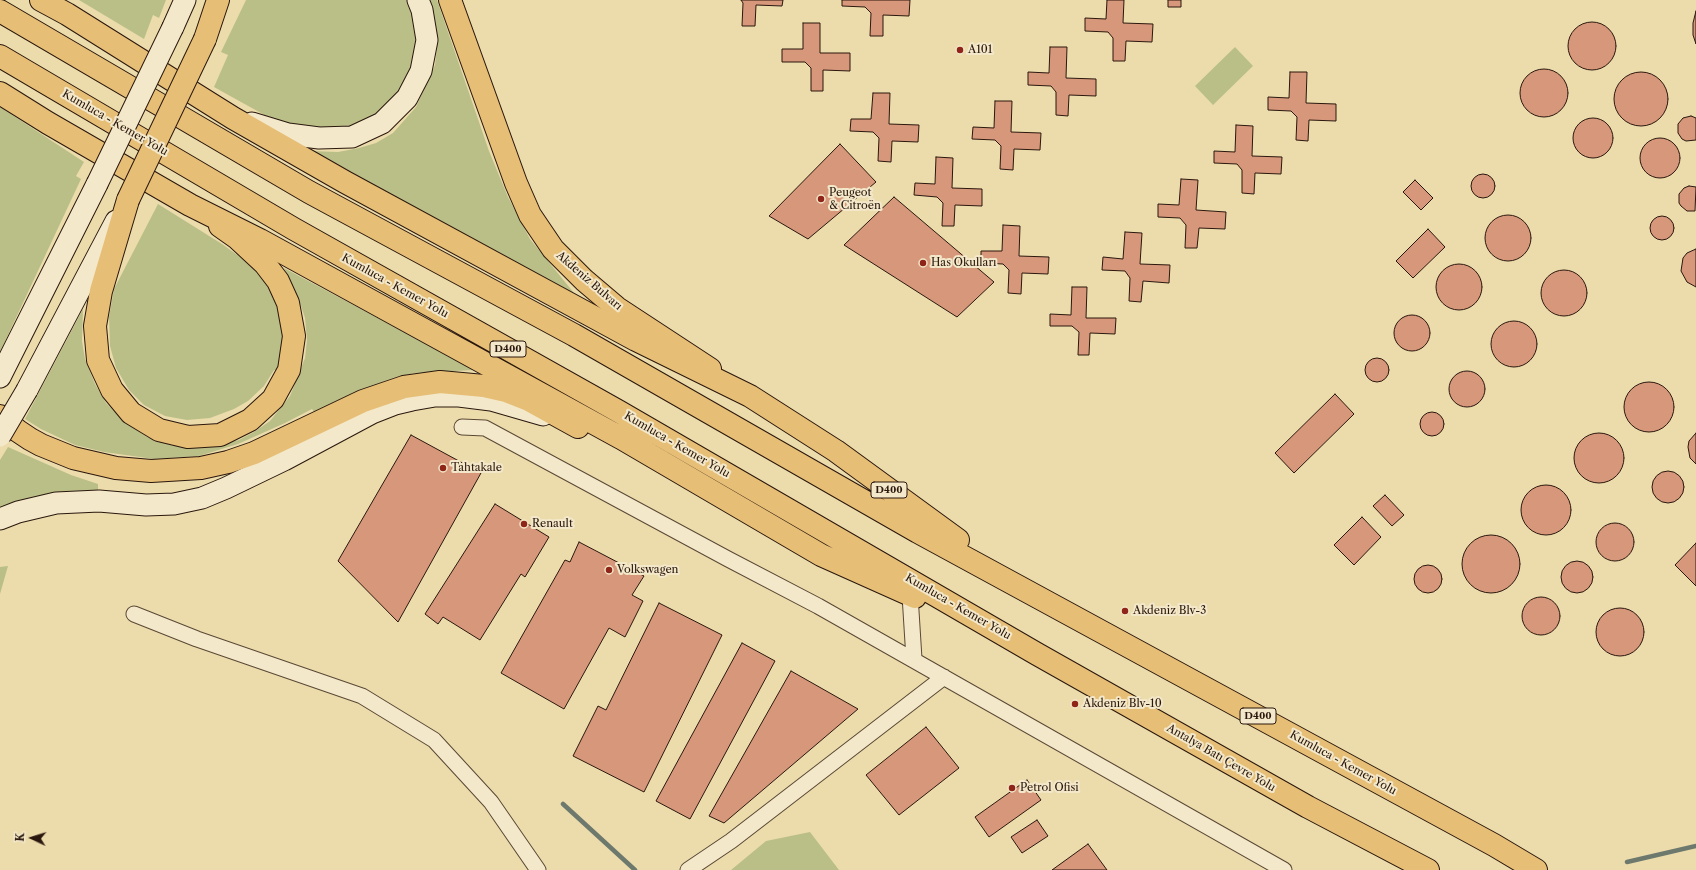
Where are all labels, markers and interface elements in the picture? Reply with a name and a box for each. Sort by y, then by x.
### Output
place label: A101 [968,43,992,57]
marker: A101 [955,45,965,55]
street label: Kumluca - Kemer Yolu [60,87,170,159]
place label: Peugeot & Citroën [829,186,881,212]
marker: Peugeot & Citroën [816,194,826,204]
street label: Akdeniz Bulvarı [553,249,625,313]
street label: Kumluca - Kemer Yolu [339,251,451,321]
place label: Has Okulları [931,256,996,270]
marker: Has Okulları [918,258,928,268]
road number: D400 [490,341,526,357]
street label: Kumluca - Kemer Yolu [622,409,732,481]
place label: Tahtakale [451,461,502,475]
marker: Tahtakale [438,463,448,473]
road number: D400 [871,482,907,498]
place label: Renault [532,517,573,531]
marker: Renault [519,519,529,529]
place label: Volkswagen [617,563,678,577]
marker: Volkswagen [604,565,614,575]
street label: Kumluca - Kemer Yolu [903,571,1013,643]
place label: Akdeniz Blv-3 [1133,604,1206,618]
marker: Akdeniz Blv-3 [1120,606,1130,616]
place label: Akdeniz Blv-10 [1083,697,1162,711]
marker: Akdeniz Blv-10 [1070,699,1080,709]
road number: D400 [1240,708,1276,724]
street label: Antalya Batı Çevre Yolu [1164,721,1278,795]
street label: Kumluca - Kemer Yolu [1287,728,1399,798]
place label: Petrol Ofisi [1020,781,1079,795]
marker: Petrol Ofisi [1007,783,1017,793]
north arrow [12,818,52,858]
text: K [13,832,27,842]

